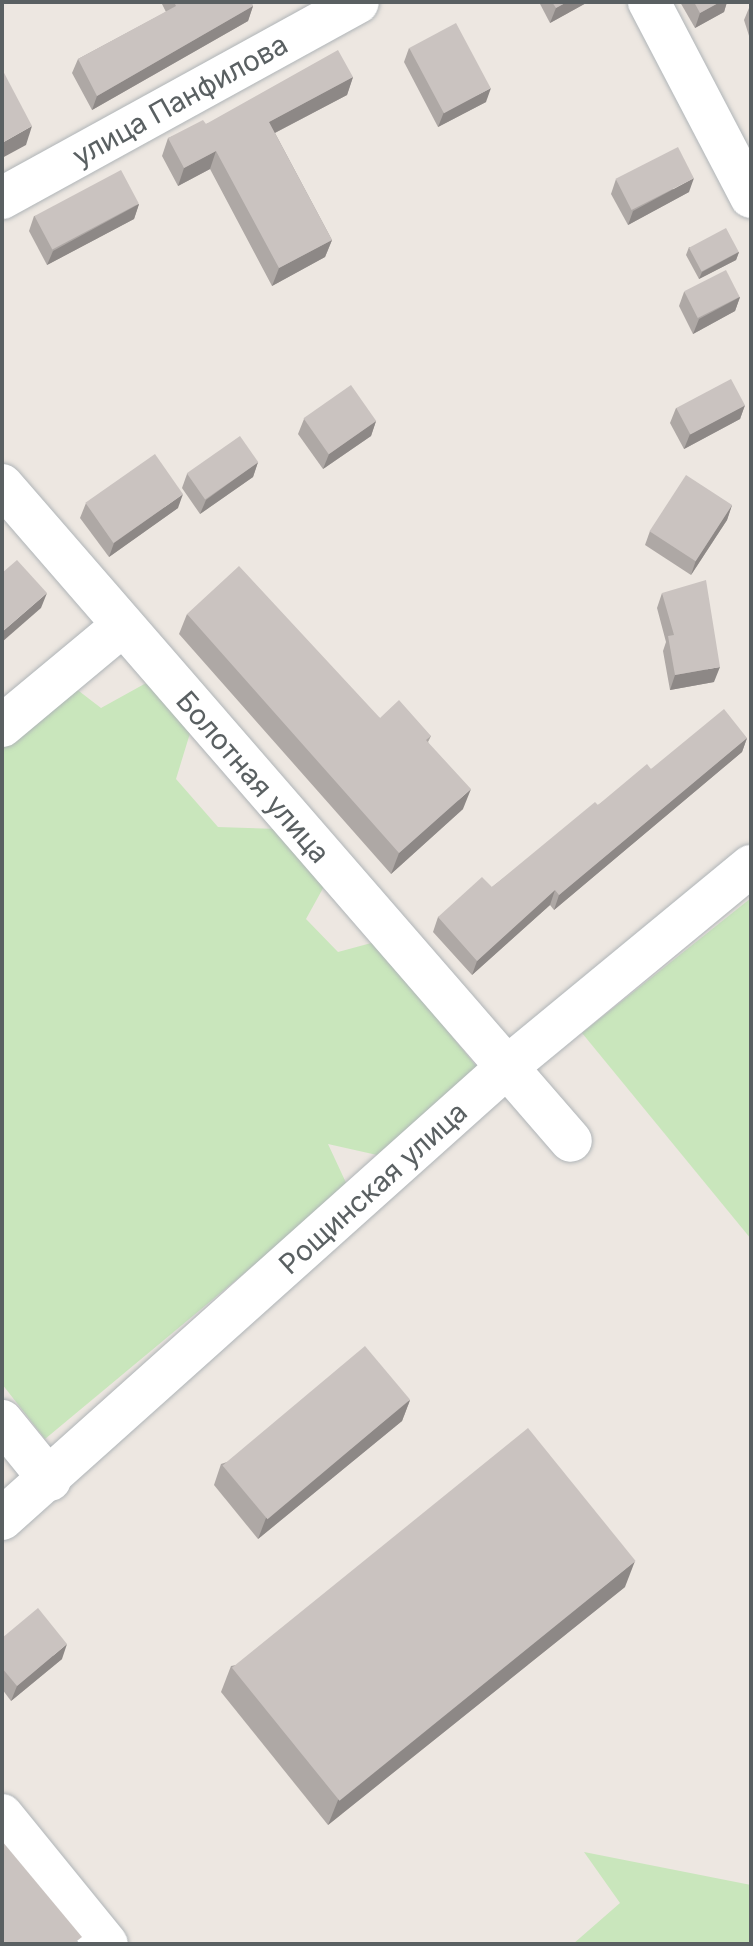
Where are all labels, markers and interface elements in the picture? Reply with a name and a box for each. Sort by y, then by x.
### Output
street label: улица Панфилова [67,27,293,173]
street label: Болотная улица [169,684,337,870]
street label: Рощинская улица [272,1095,474,1281]

